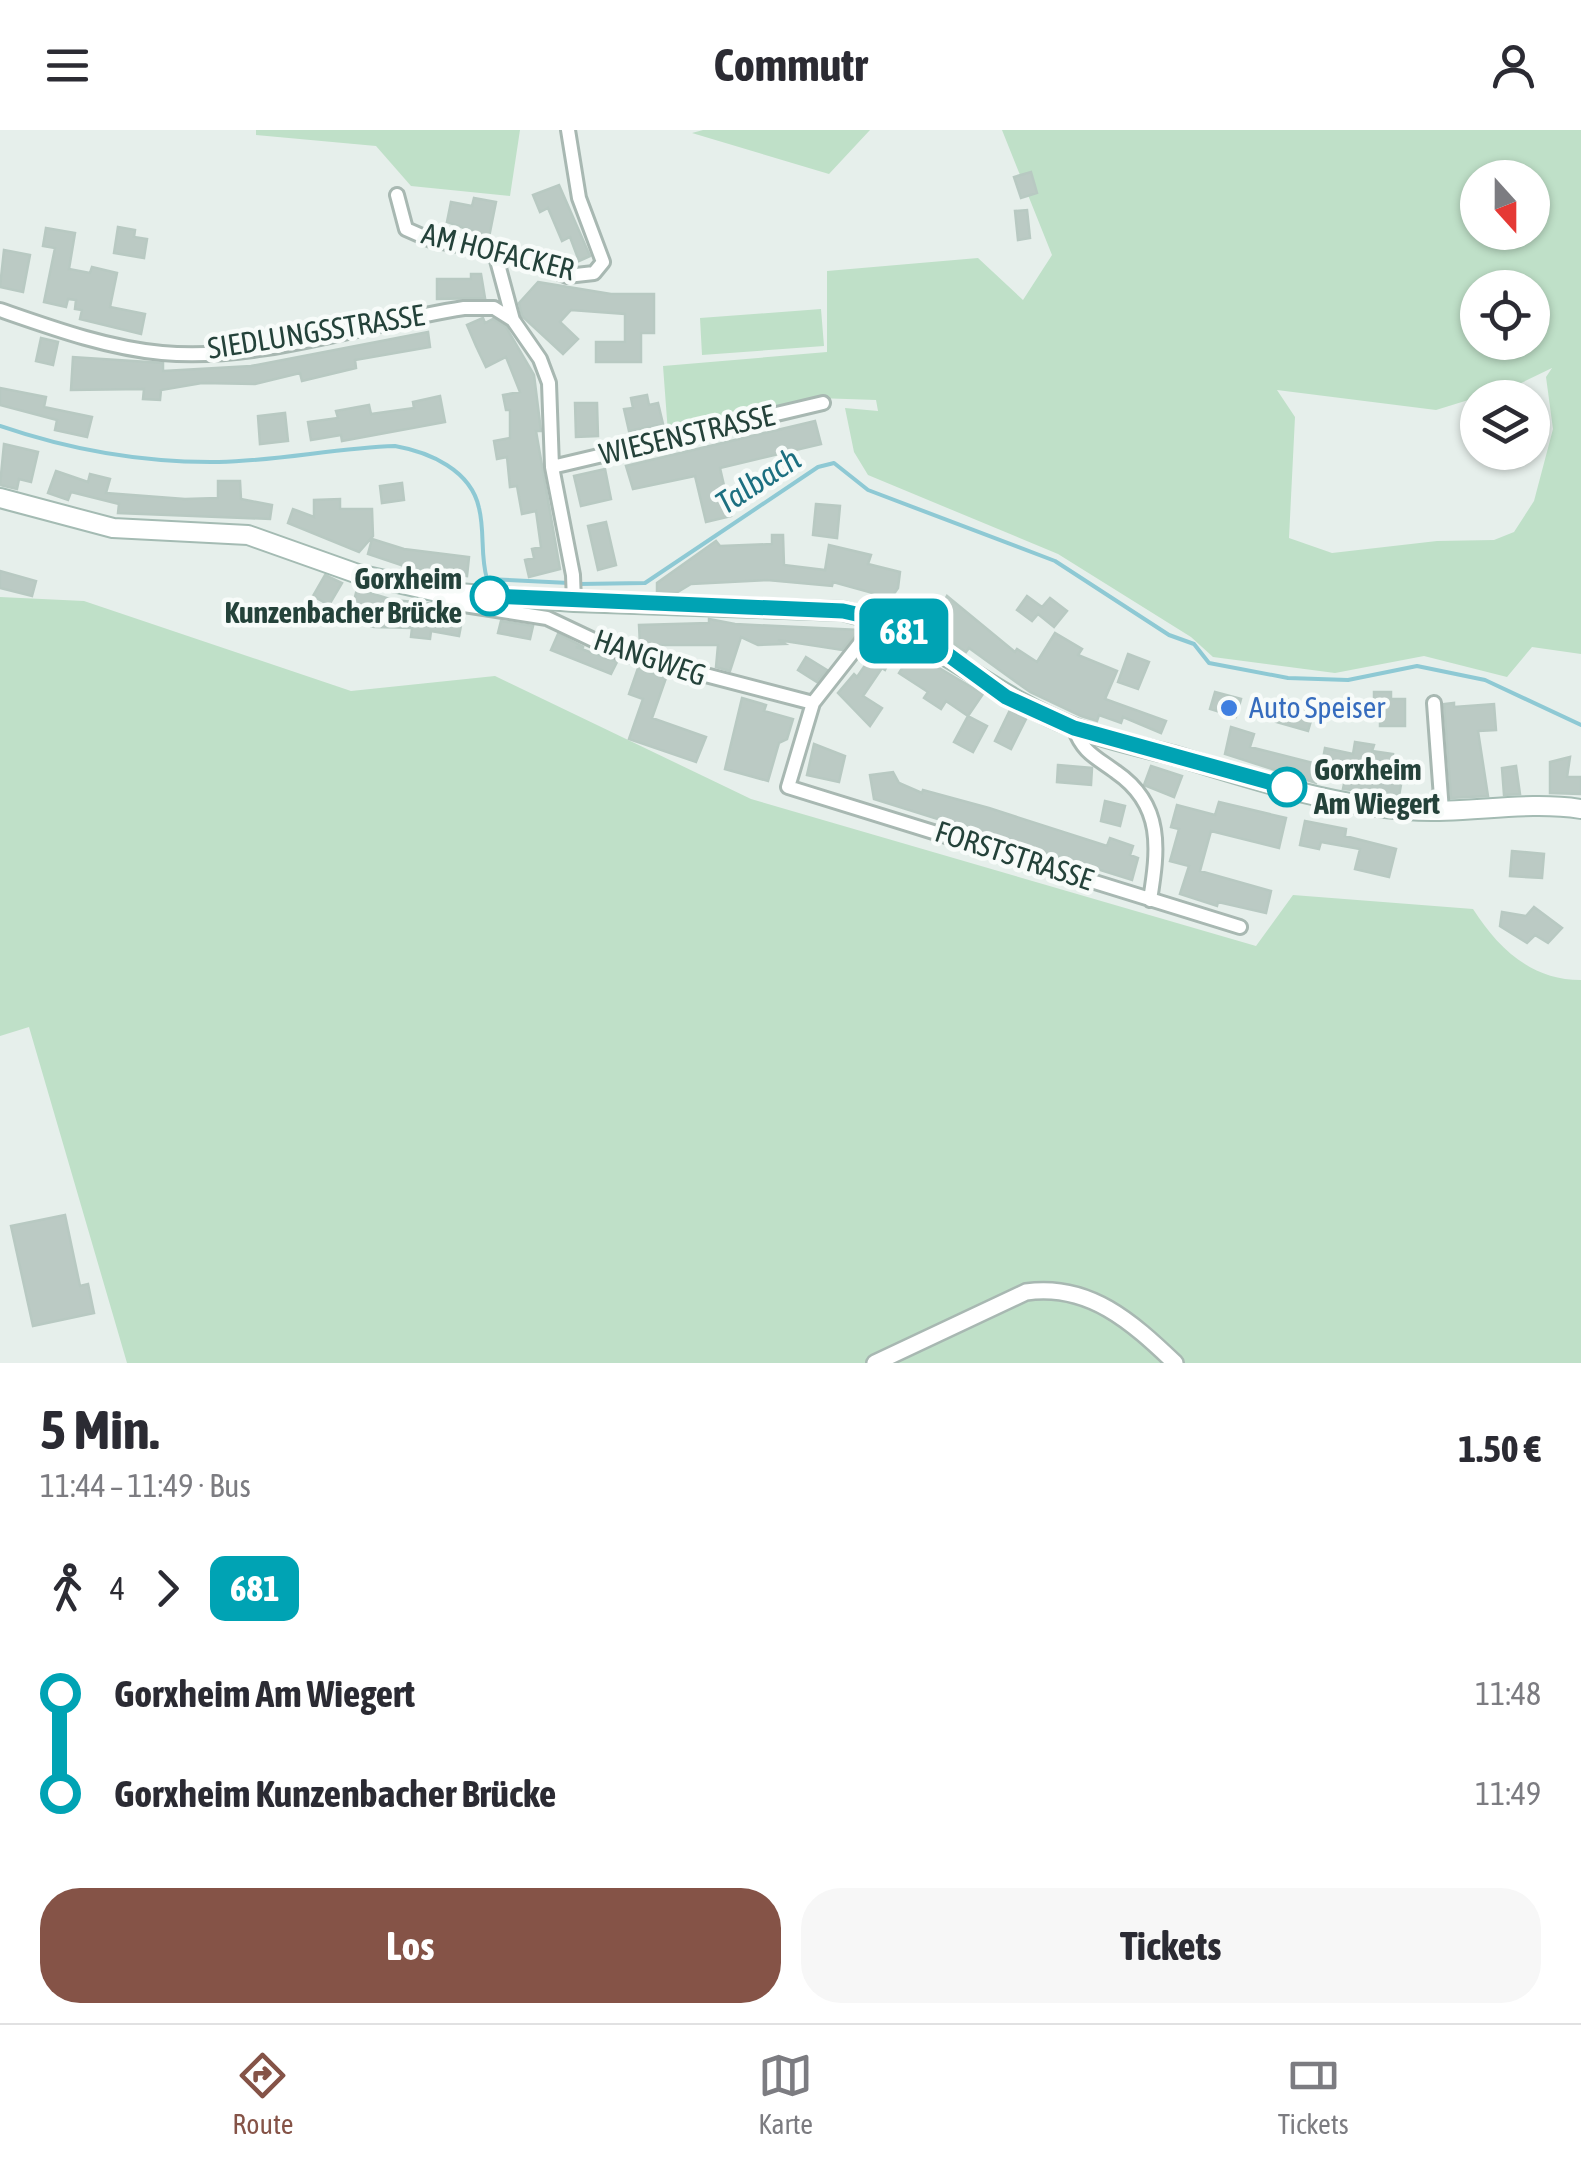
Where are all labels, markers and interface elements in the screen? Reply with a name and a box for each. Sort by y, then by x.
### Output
icon: menu [40,38,95,93]
icon: person [1486,38,1541,93]
text: Commutr [713,39,868,91]
north arrow [1460,160,1550,250]
map controls [1460,160,1550,470]
street label: AM HOFACKER [418,216,578,286]
button: locate [1460,270,1550,360]
street label: SIEDLUNGSSTRASSE [205,297,427,365]
button: layers [1460,380,1550,470]
street label: WIESENSTRASSE [596,397,778,471]
water label: Talbach [709,440,807,521]
place label: Gorxheim Kunzenbacher Brücke [225,561,462,629]
marker: Gorxheim Kunzenbacher Brücke [471,577,509,615]
line badge: 681 [846,598,962,664]
text: 681 [879,611,929,651]
street label: HANGWEG [590,622,711,692]
place label: Auto Speiser [1249,690,1386,724]
marker: Auto Speiser [1218,697,1240,719]
place label: Gorxheim Am Wiegert [1313,752,1440,820]
marker: Gorxheim Am Wiegert [1268,768,1306,806]
street label: FORSTSTRASSE [931,814,1098,897]
text: 5 Min. [40,1398,159,1461]
text: 1.50 € [1458,1427,1541,1470]
text: 11:44 – 11:49 · Bus [40,1467,251,1504]
icon: walk [40,1561,95,1616]
icon: forward [140,1561,195,1616]
text: 681 [230,1568,279,1608]
text: 4 [110,1570,125,1607]
text: Gorxheim Am Wiegert [114,1672,415,1715]
text: 11:48 [1475,1675,1541,1712]
text: Gorxheim Kunzenbacher Brücke [114,1772,556,1815]
text: 11:49 [1475,1775,1541,1812]
button: Los [40,1888,781,2003]
button: Tickets [801,1888,1541,2003]
tab: Route [232,2048,293,2140]
tab: Karte [758,2048,813,2140]
tab: Tickets [1278,2048,1349,2140]

